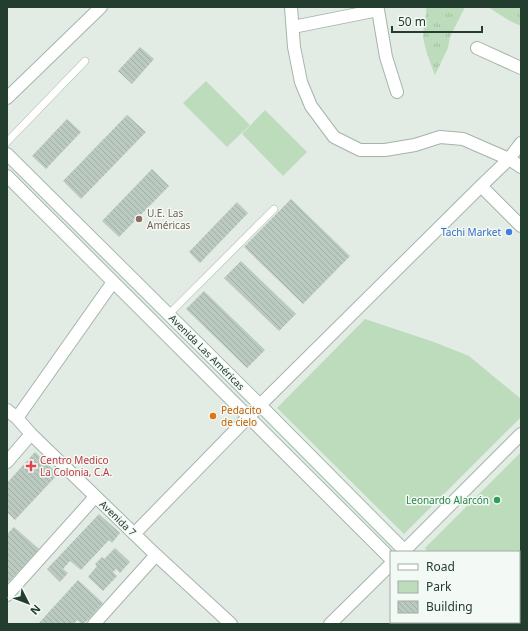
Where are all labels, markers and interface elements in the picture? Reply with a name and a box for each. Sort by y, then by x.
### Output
scale bar [392,8,482,34]
text: 50 m [398,13,426,30]
place label: U.E. Las Américas [147,206,190,232]
marker: U.E. Las Américas [134,214,144,224]
place label: Tachi Market [441,225,501,239]
marker: Tachi Market [504,227,514,237]
street label: Avenida Las Américas [166,311,248,393]
place label: Pedacito de cielo [221,403,262,429]
marker: Pedacito de cielo [208,411,218,421]
place label: Centro Medico La Colonia, C.A. [40,453,112,479]
marker: Centro Medico La Colonia, C.A. [25,460,37,472]
place label: Leonardo Alarcón [406,493,489,507]
marker: Leonardo Alarcón [492,495,502,505]
street label: Avenida 7 [97,497,140,539]
legend [390,551,520,623]
text: Road [426,558,455,575]
text: Park [426,578,452,595]
north arrow [8,583,48,623]
text: Building [426,598,473,615]
text: N [27,602,44,618]

